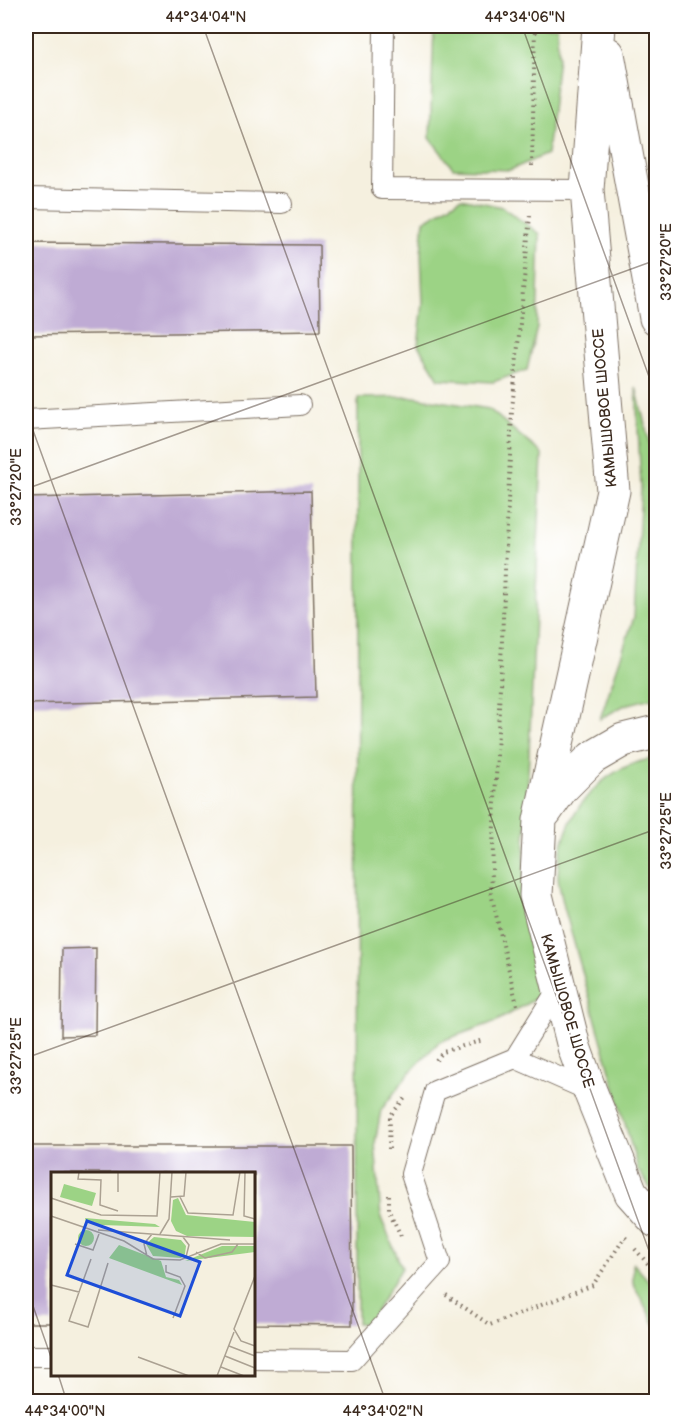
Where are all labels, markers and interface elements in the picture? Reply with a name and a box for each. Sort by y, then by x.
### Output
text: 44°34'04"N [165,8,247,27]
text: 44°34'06"N [484,8,566,27]
text: 33°27'20"E [657,223,676,301]
street label: КАМЫШОВОЕ ШОССЕ [589,327,621,488]
text: 33°27'20"E [7,448,26,526]
text: 33°27'25"E [657,792,676,870]
street label: КАМЫШОВОЕ ШОССЕ [536,932,598,1091]
text: 33°27'25"E [7,1017,26,1095]
inset map [51,1172,255,1376]
text: 44°34'00"N [25,1402,105,1421]
text: 44°34'02"N [343,1402,423,1421]

